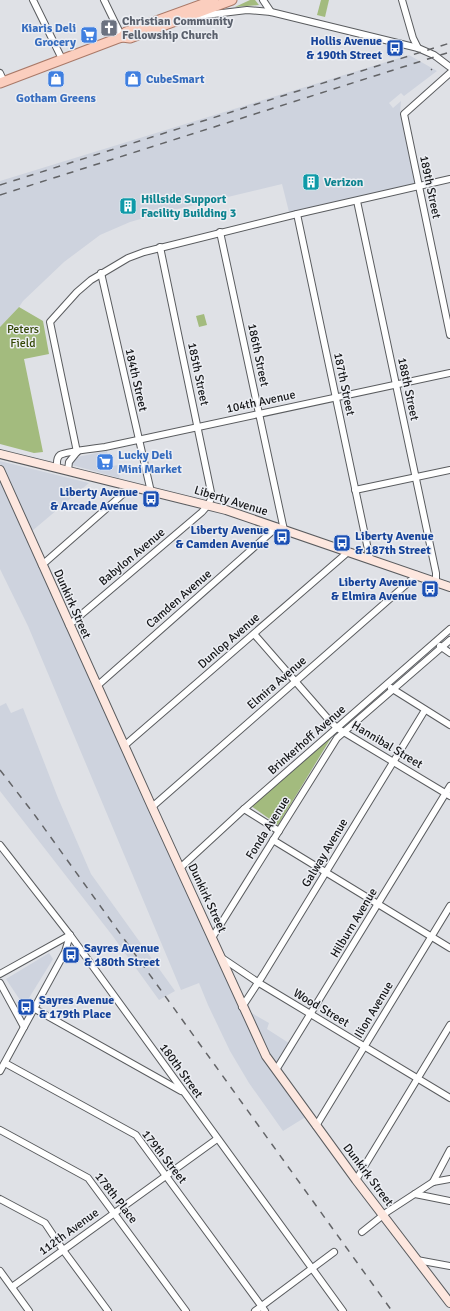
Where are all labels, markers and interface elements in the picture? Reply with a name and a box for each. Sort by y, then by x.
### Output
place label: Christian Community Fellowship Church [122,14,233,43]
church icon: Christian Community Fellowship Church [99,18,119,38]
place label: Kiaris Deli Grocery [21,21,76,50]
supermarket icon: Kiaris Deli Grocery [79,25,99,45]
place label: Hollis Avenue & 190th Street [306,34,383,63]
bus stop icon: Hollis Avenue & 190th Street [385,38,405,58]
shop icon: Gotham Greens [46,69,66,89]
shop icon: CubeSmart [123,69,143,89]
place label: CubeSmart [146,72,205,87]
place label: Gotham Greens [16,91,97,106]
street label: 189th Street [416,154,444,220]
building icon: Verizon [301,172,321,192]
place label: Verizon [324,175,364,190]
place label: Hillside Support Facility Building 3 [141,192,236,221]
building icon: Hillside Support Facility Building 3 [118,196,138,216]
park label: Peters Field [7,322,39,351]
street label: 186th Street [244,322,272,388]
street label: 185th Street [184,341,212,407]
street label: 184th Street [121,347,151,413]
street label: 187th Street [330,351,358,417]
street label: 188th Street [394,356,422,422]
street label: 104th Avenue [225,387,297,417]
place label: Lucky Deli Mini Market [118,448,182,477]
supermarket icon: Lucky Deli Mini Market [95,452,115,472]
street label: Liberty Avenue [192,483,270,519]
place label: Liberty Avenue & Arcade Avenue [50,485,138,514]
bus stop icon: Liberty Avenue & Arcade Avenue [141,489,161,509]
place label: Liberty Avenue & Camden Avenue [176,523,269,552]
street label: Babylon Avenue [96,525,168,589]
bus stop icon: Liberty Avenue & Camden Avenue [272,527,292,547]
place label: Liberty Avenue & 187th Street [355,529,434,558]
bus stop icon: Liberty Avenue & 187th Street [332,533,352,553]
street label: Camden Avenue [143,566,215,632]
street label: Dunkirk Street [50,567,94,641]
place label: Liberty Avenue & Elmira Avenue [331,575,417,604]
bus stop icon: Liberty Avenue & Elmira Avenue [420,579,440,599]
street label: Dunlop Avenue [195,610,263,672]
street label: Elmira Avenue [244,653,310,713]
street label: Brinkerhoff Avenue [265,702,349,778]
street label: Hannibal Street [349,718,425,772]
street label: Fonda Avenue [243,794,293,862]
street label: Galway Avenue [299,816,351,890]
street label: Dunkirk Street [184,861,230,935]
street label: Hilburn Avenue [327,885,381,961]
place label: Sayres Avenue & 180th Street [84,941,160,970]
bus stop icon: Sayres Avenue & 180th Street [61,945,81,965]
street label: Ilion Avenue [351,979,397,1041]
street label: Wood Street [290,985,352,1031]
place label: Sayres Avenue & 179th Place [39,993,114,1022]
bus stop icon: Sayres Avenue & 179th Place [16,997,36,1017]
street label: 180th Street [156,1041,206,1101]
street label: 179th Street [138,1127,190,1187]
street label: Dunkirk Street [340,1141,396,1209]
street label: 178th Place [91,1169,141,1227]
street label: 112th Avenue [36,1205,102,1259]

